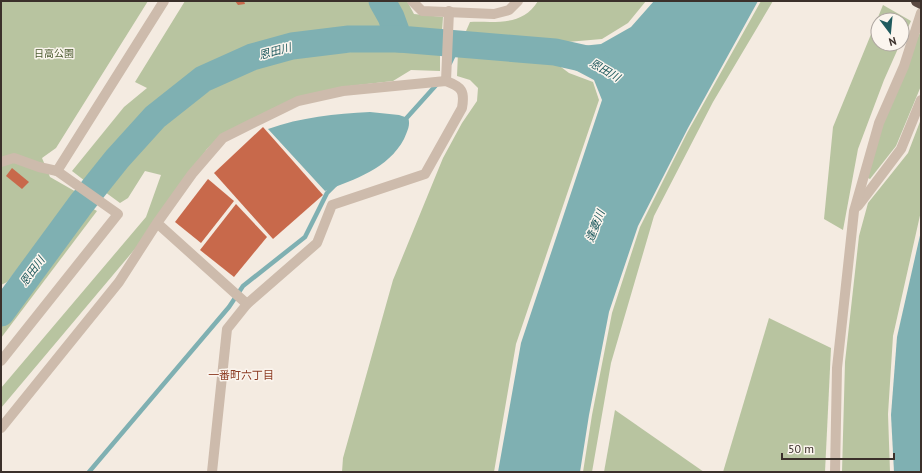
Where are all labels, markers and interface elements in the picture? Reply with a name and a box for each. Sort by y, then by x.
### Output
north arrow [870,12,910,52]
text: N [887,34,898,49]
water label: 恩田川 [257,40,294,62]
park label: 日高公園 [34,47,74,60]
water label: 恩田川 [587,56,624,85]
water label: 逢妻川 [583,207,608,244]
water label: 恩田川 [17,253,48,288]
district label: 一番町六丁目 [208,368,274,382]
scale bar [782,435,894,461]
text: 50 m [788,441,814,456]

